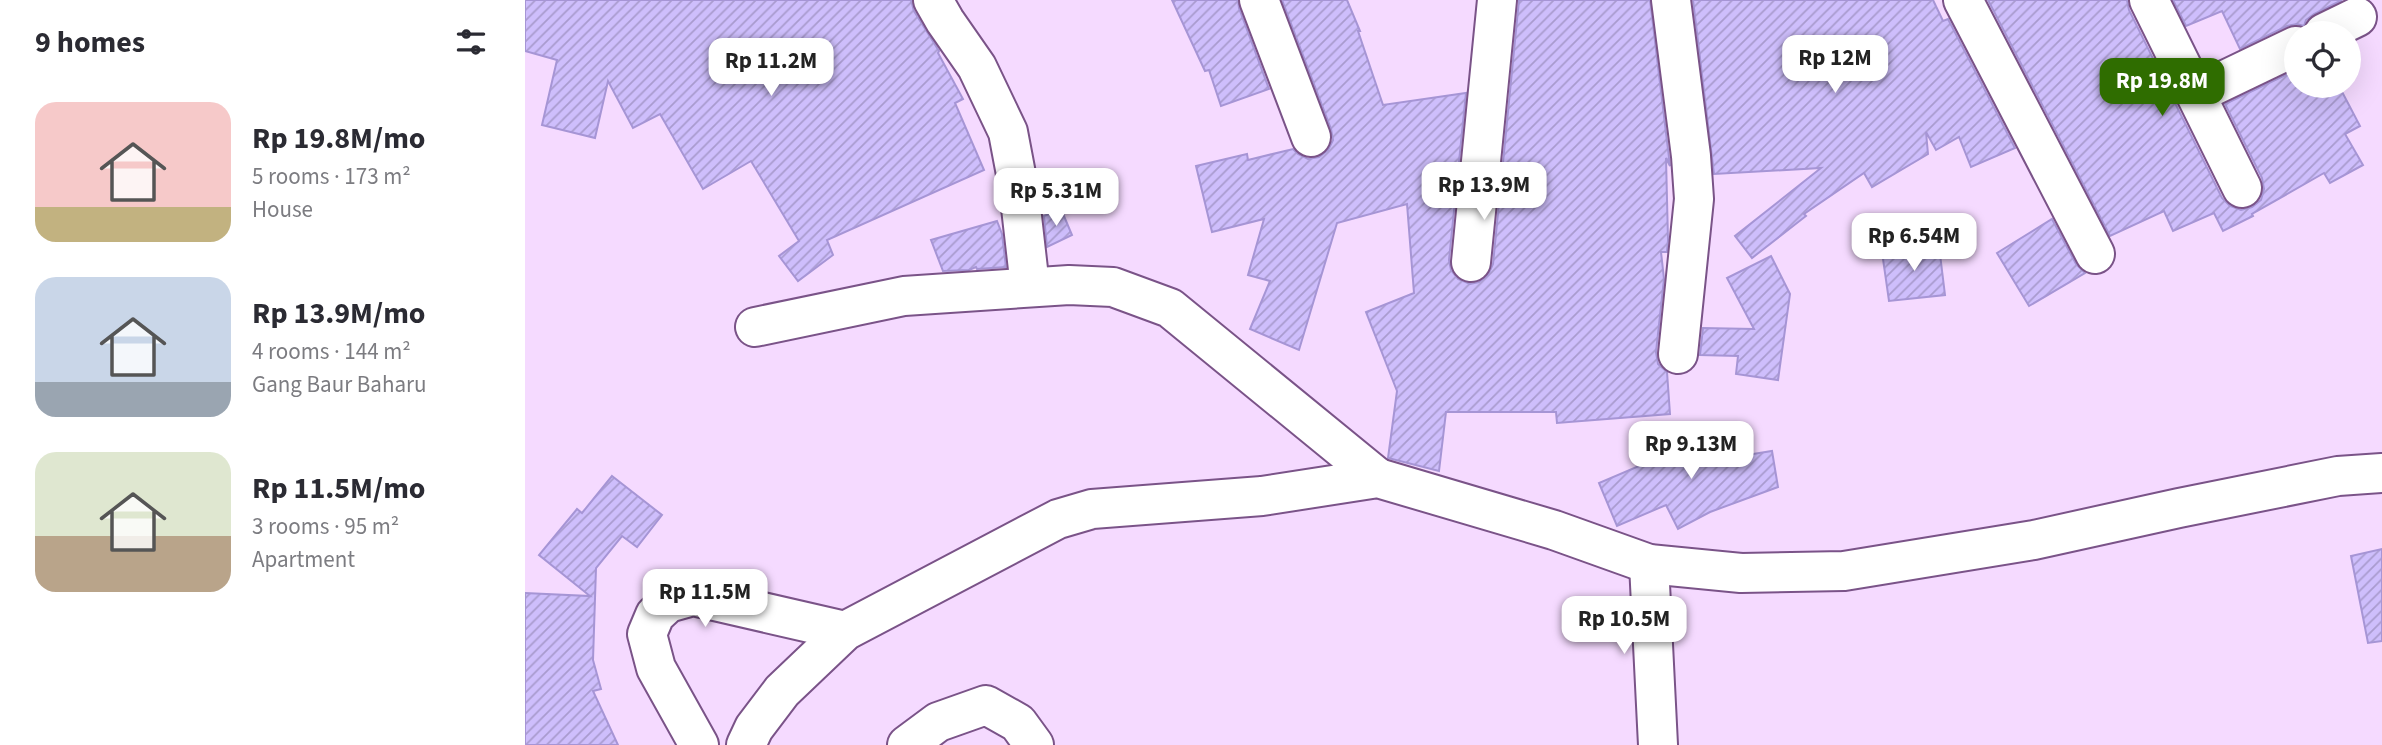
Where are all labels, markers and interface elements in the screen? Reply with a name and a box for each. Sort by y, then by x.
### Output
text: 9 homes [35,21,145,64]
map controls [2284,21,2361,98]
button: locate [2284,21,2361,98]
icon: filters [452,23,490,61]
pin: Rp 12M [1778,36,1892,95]
pin: Rp 11.2M [699,38,843,98]
text: Rp 12M [1798,41,1872,74]
text: Rp 11.2M [725,44,817,77]
pin: Rp 19.8M [2090,58,2234,118]
text: Rp 19.8M [2116,64,2208,97]
text: Rp 19.8M/mo [252,117,426,160]
icon: home [91,130,175,214]
text: 5 rooms · 173 m² [252,160,411,193]
pin: Rp 13.9M [1412,162,1556,222]
pin: Rp 5.31M [984,168,1128,228]
text: Rp 13.9M [1438,168,1530,201]
text: Rp 5.31M [1010,174,1102,207]
text: House [252,193,313,226]
pin: Rp 6.54M [1842,214,1986,273]
text: Rp 6.54M [1868,219,1960,252]
text: Rp 13.9M/mo [252,292,426,335]
icon: home [91,305,175,389]
text: 4 rooms · 144 m² [252,335,411,368]
text: Gang Baur Baharu [252,368,426,401]
pin: Rp 9.13M [1619,421,1763,481]
text: Rp 9.13M [1645,427,1737,460]
text: Rp 11.5M/mo [252,467,426,510]
icon: home [91,480,175,564]
text: 3 rooms · 95 m² [252,510,399,543]
text: Apartment [252,543,355,576]
pin: Rp 11.5M [633,570,777,629]
text: Rp 11.5M [659,575,751,608]
pin: Rp 10.5M [1552,596,1696,656]
text: Rp 10.5M [1578,602,1670,635]

